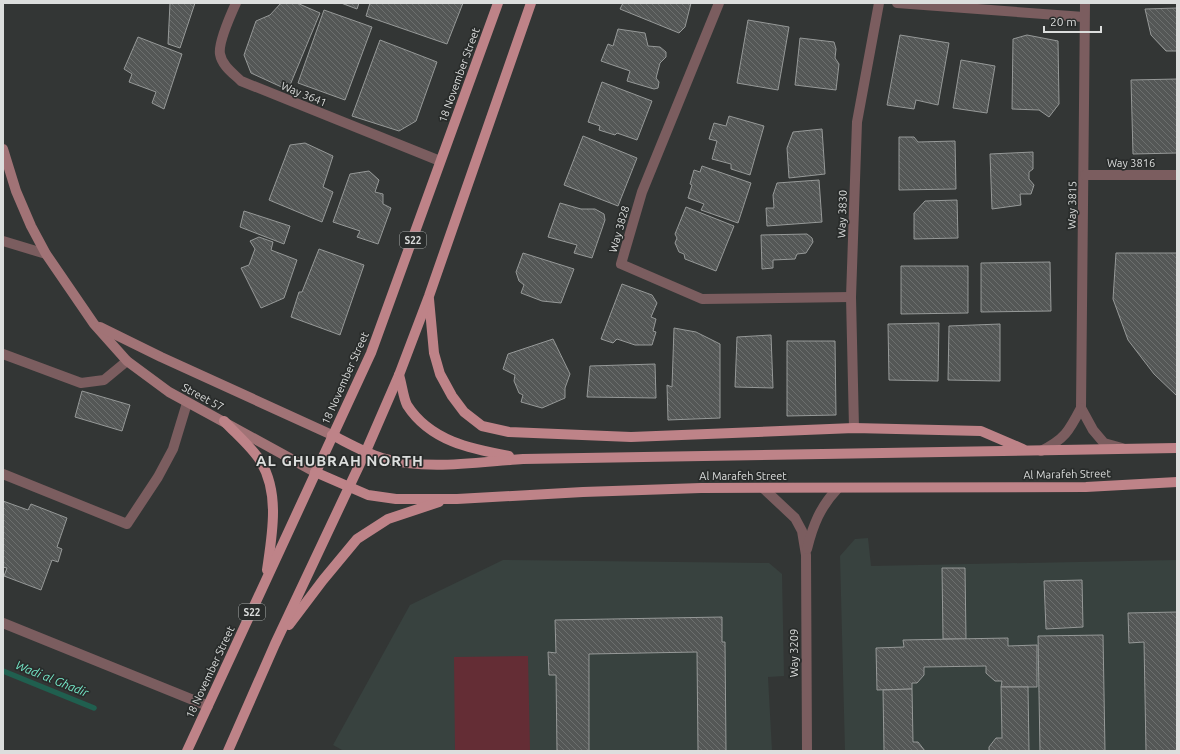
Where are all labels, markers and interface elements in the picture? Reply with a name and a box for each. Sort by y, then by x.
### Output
scale bar [1044,8,1101,34]
text: 20 m [1050,15,1077,28]
street label: 18 November Street [436,25,482,124]
street label: Way 3641 [279,79,329,109]
street label: Way 3816 [1107,157,1155,169]
street label: Way 3815 [1066,181,1078,229]
street label: Way 3830 [835,190,849,238]
street label: Way 3828 [607,204,631,254]
road number: S22 [400,232,426,248]
street label: 18 November Street [319,329,371,426]
street label: Street 57 [180,381,226,413]
district label: AL GHUBRAH NORTH [256,452,424,469]
street label: Al Marafeh Street [1023,467,1111,481]
street label: Al Marafeh Street [699,470,787,482]
road number: S22 [239,604,265,620]
street label: 18 November Street [183,624,237,720]
street label: Way 3209 [788,629,800,677]
water label: Wadi al Ghadir [14,658,91,699]

